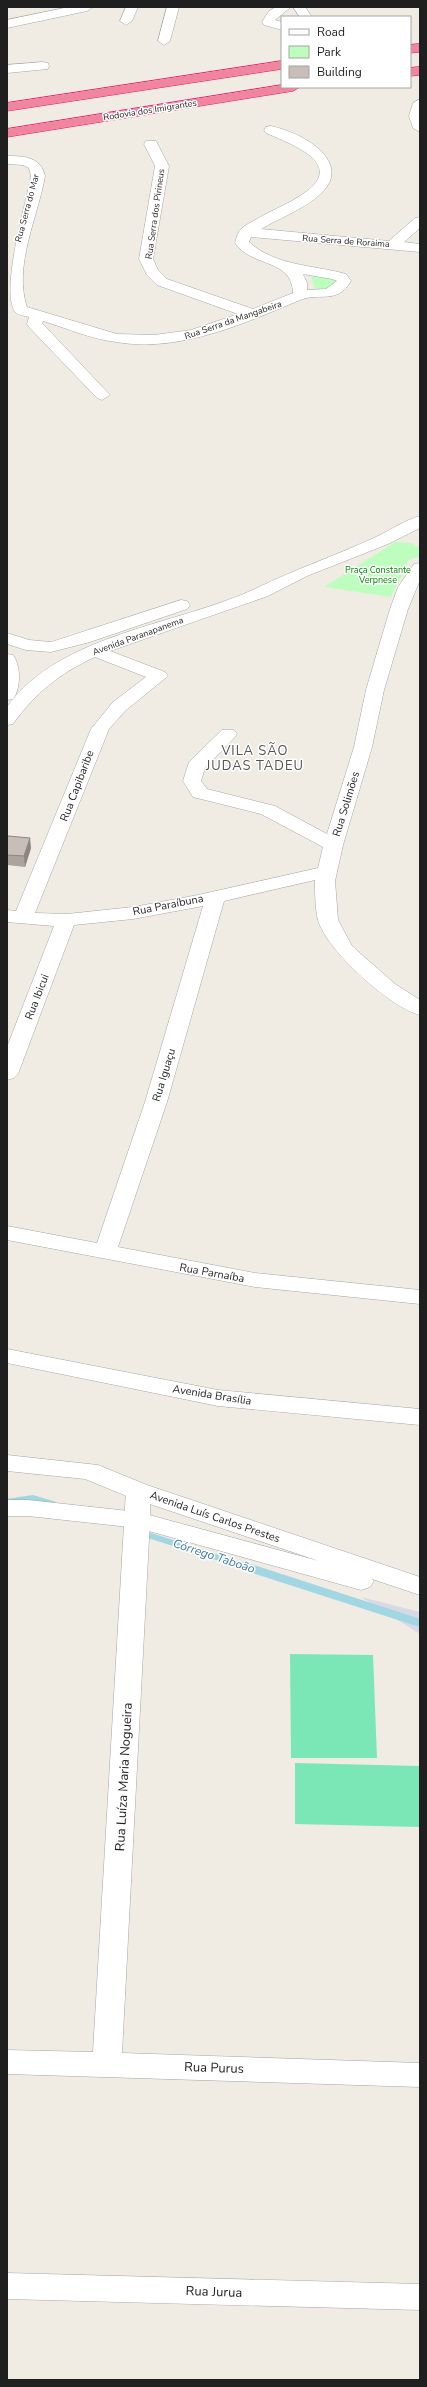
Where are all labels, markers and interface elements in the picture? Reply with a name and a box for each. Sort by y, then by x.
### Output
legend [281,16,411,88]
text: Road [317,24,345,40]
text: Park [317,44,342,60]
text: Building [317,64,362,80]
street label: Rodovia dos Imigrantes [102,97,198,123]
street label: Rua Serra dos Pirineus [143,168,167,260]
street label: Rua Serra do Mar [12,172,42,243]
street label: Rua Serra de Roraima [302,232,390,250]
street label: Rua Serra da Mangabeira [183,298,283,342]
park label: Praça Constante Verpnese [345,564,411,586]
street label: Avenida Paranapanema [91,614,185,658]
district label: VILA SÃO JUDAS TADEU [205,742,304,775]
street label: Rua Capibaribe [57,748,98,824]
street label: Rua Solimões [329,770,363,838]
street label: Rua Paraíbuna [131,891,205,919]
street label: Rua Ibicui [21,972,53,1022]
street label: Rua Iguaçu [149,1047,179,1103]
street label: Rua Parnaíba [178,1260,246,1286]
street label: Avenida Brasília [171,1381,253,1409]
street label: Avenida Luís Carlos Prestes [148,1488,282,1546]
water label: Córrego Taboão [171,1535,257,1577]
street label: Rua Luíza Maria Nogueira [111,1702,137,1852]
street label: Rua Purus [184,2058,244,2078]
street label: Rua Jurua [185,2282,243,2302]

